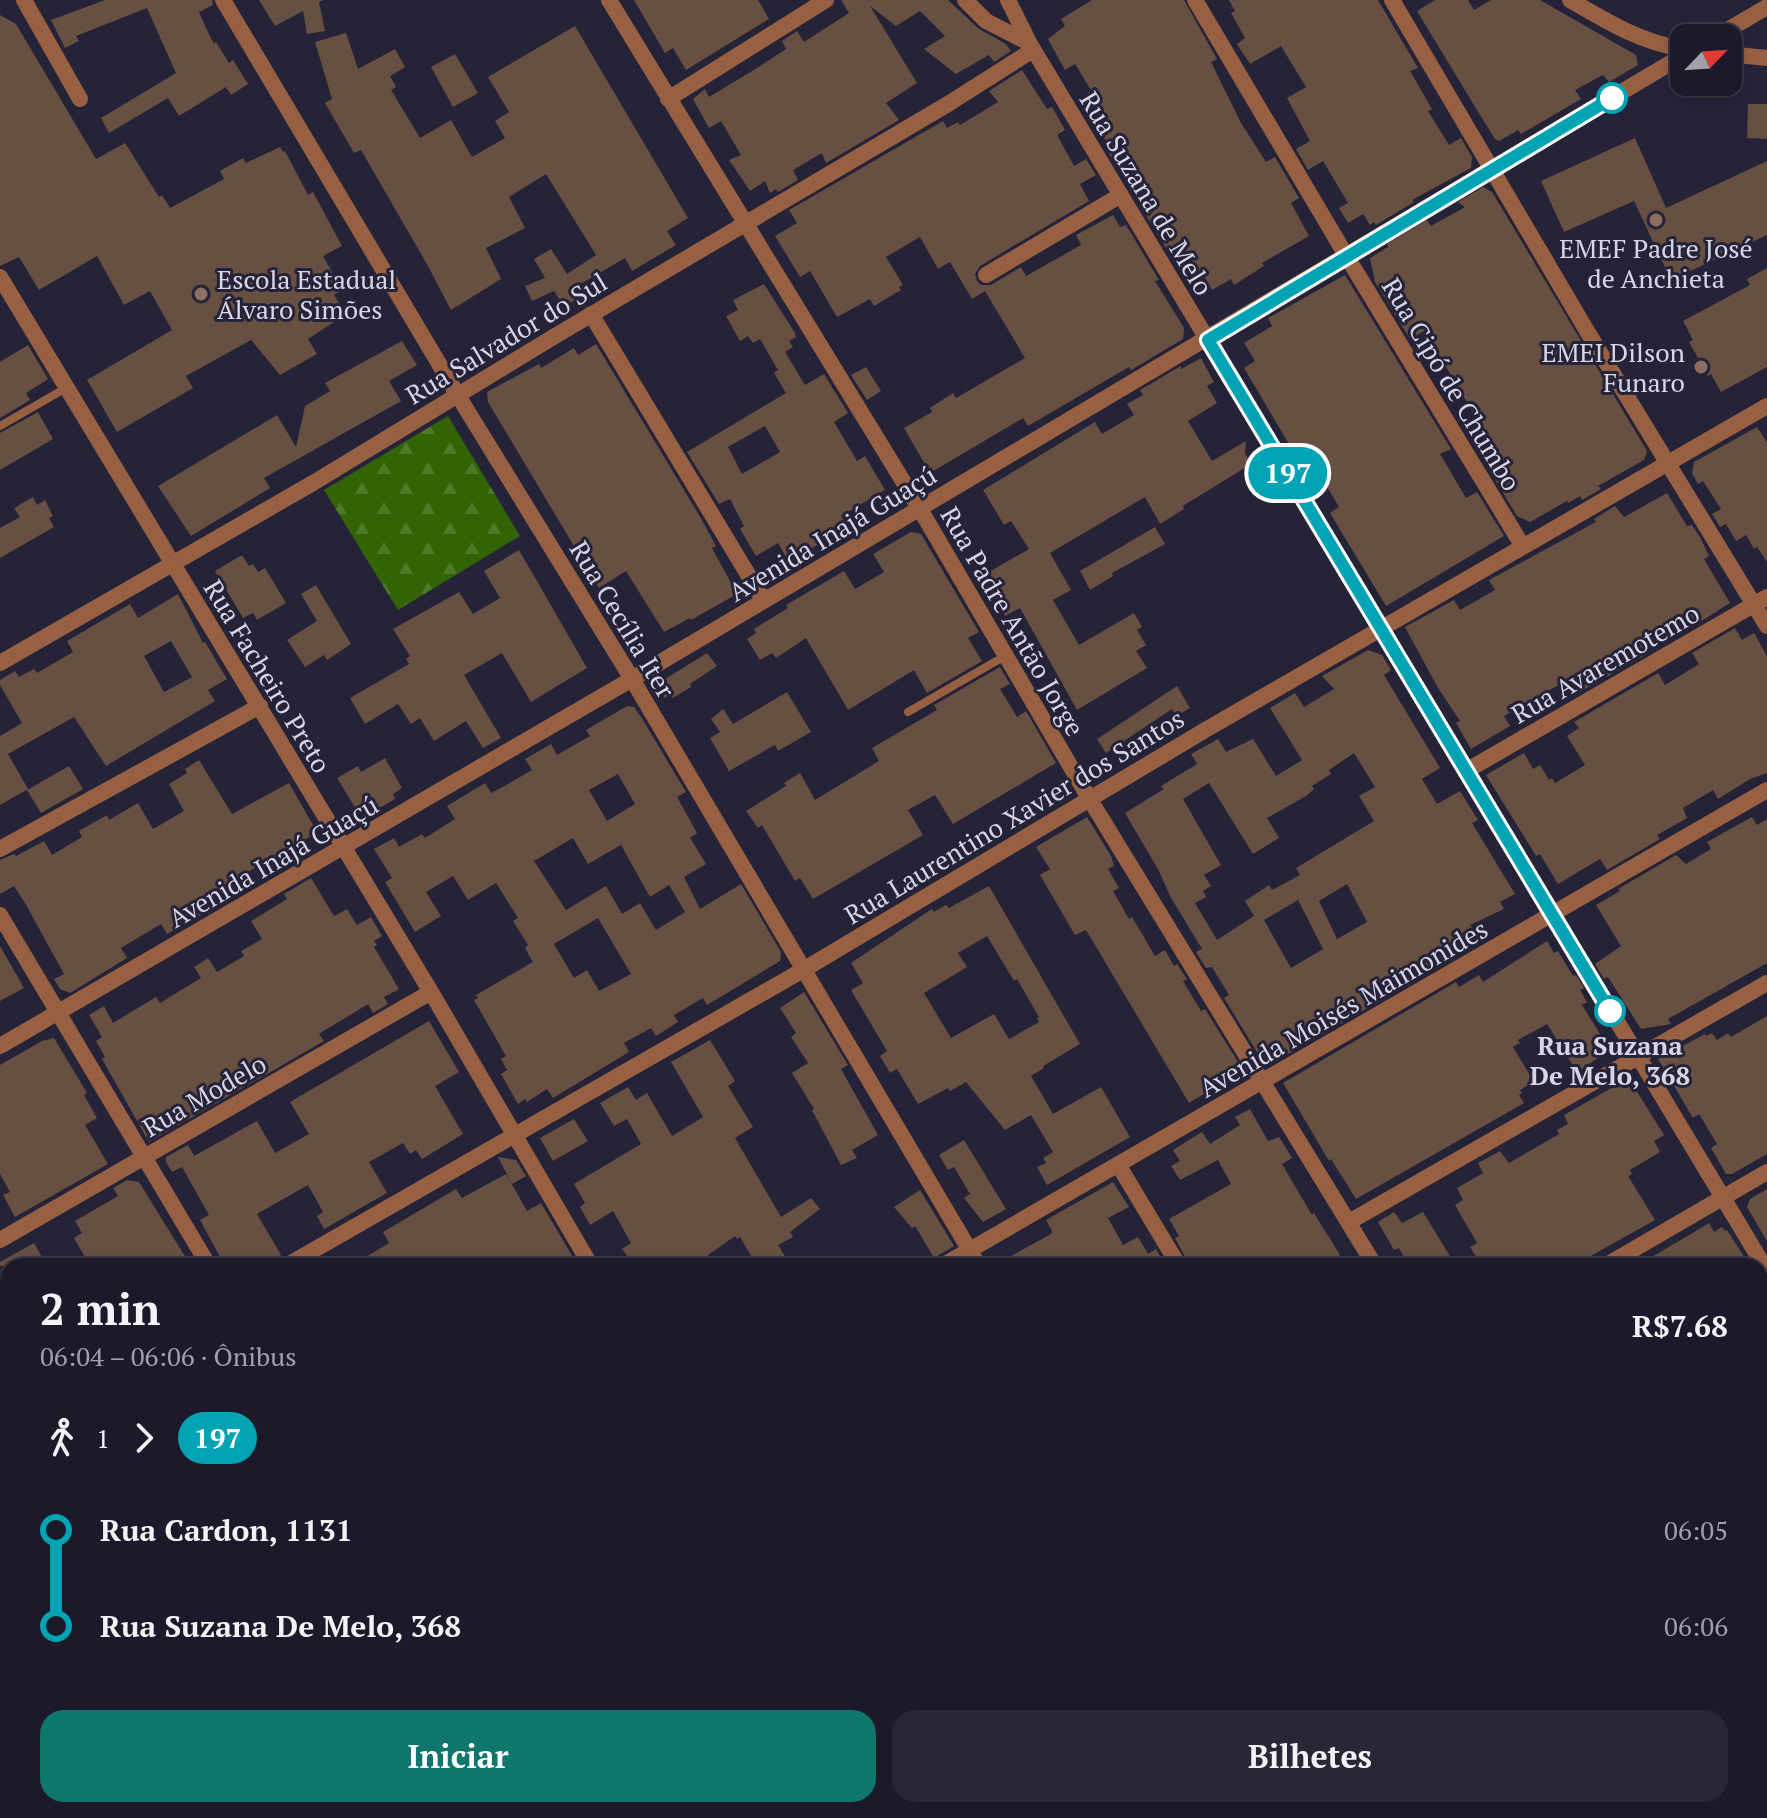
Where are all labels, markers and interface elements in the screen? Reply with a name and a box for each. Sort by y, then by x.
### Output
north arrow [1670,24,1742,96]
map controls [1670,24,1742,96]
unlabelled marker [1597,83,1627,113]
street label: Rua Suzana de Melo [1073,85,1221,301]
marker: EMEF Padre José de Anchieta [1647,211,1665,229]
place label: EMEF Padre José de Anchieta [1559,231,1753,295]
place label: Escola Estadual Álvaro Simões [217,262,396,326]
street label: Rua Salvador do Sul [399,264,613,412]
street label: Rua Cipó de Chumbo [1375,271,1529,497]
marker: Escola Estadual Álvaro Simões [192,285,210,303]
place label: EMEI Dilson Funaro [1542,335,1685,399]
marker: EMEI Dilson Funaro [1692,358,1710,376]
line badge: 197 [1242,447,1334,499]
text: 197 [1264,454,1312,491]
street label: Avenida Inajá Guaçú [722,457,942,608]
street label: Rua Padre Antão Jorge [933,500,1093,742]
street label: Rua Cecília Iter [563,534,683,704]
street label: Rua Facheiro Preto [197,573,339,779]
street label: Rua Avaremotemo [1505,595,1705,731]
street label: Rua Laurentino Xavier dos Santos [838,701,1190,931]
street label: Avenida Inajá Guaçú [162,787,384,935]
street label: Avenida Moisés Maimonides [1193,911,1493,1105]
marker: Rua Suzana De Melo, 368 [1595,996,1625,1026]
place label: Rua Suzana De Melo, 368 [1530,1028,1690,1092]
street label: Rua Modelo [136,1046,272,1144]
text: 2 min [40,1279,160,1338]
text: R$7.68 [1632,1306,1728,1346]
text: 06:04 – 06:06 · Ônibus [40,1339,296,1373]
icon: walk [40,1416,84,1460]
icon: forward [122,1416,166,1460]
text: 197 [194,1419,241,1456]
text: 1 [96,1421,110,1455]
text: Rua Cardon, 1131 [100,1510,353,1550]
text: 06:05 [1664,1513,1728,1547]
text: Rua Suzana De Melo, 368 [100,1606,461,1646]
text: 06:06 [1664,1609,1728,1643]
button: Iniciar [40,1710,876,1802]
button: Bilhetes [892,1710,1728,1802]

